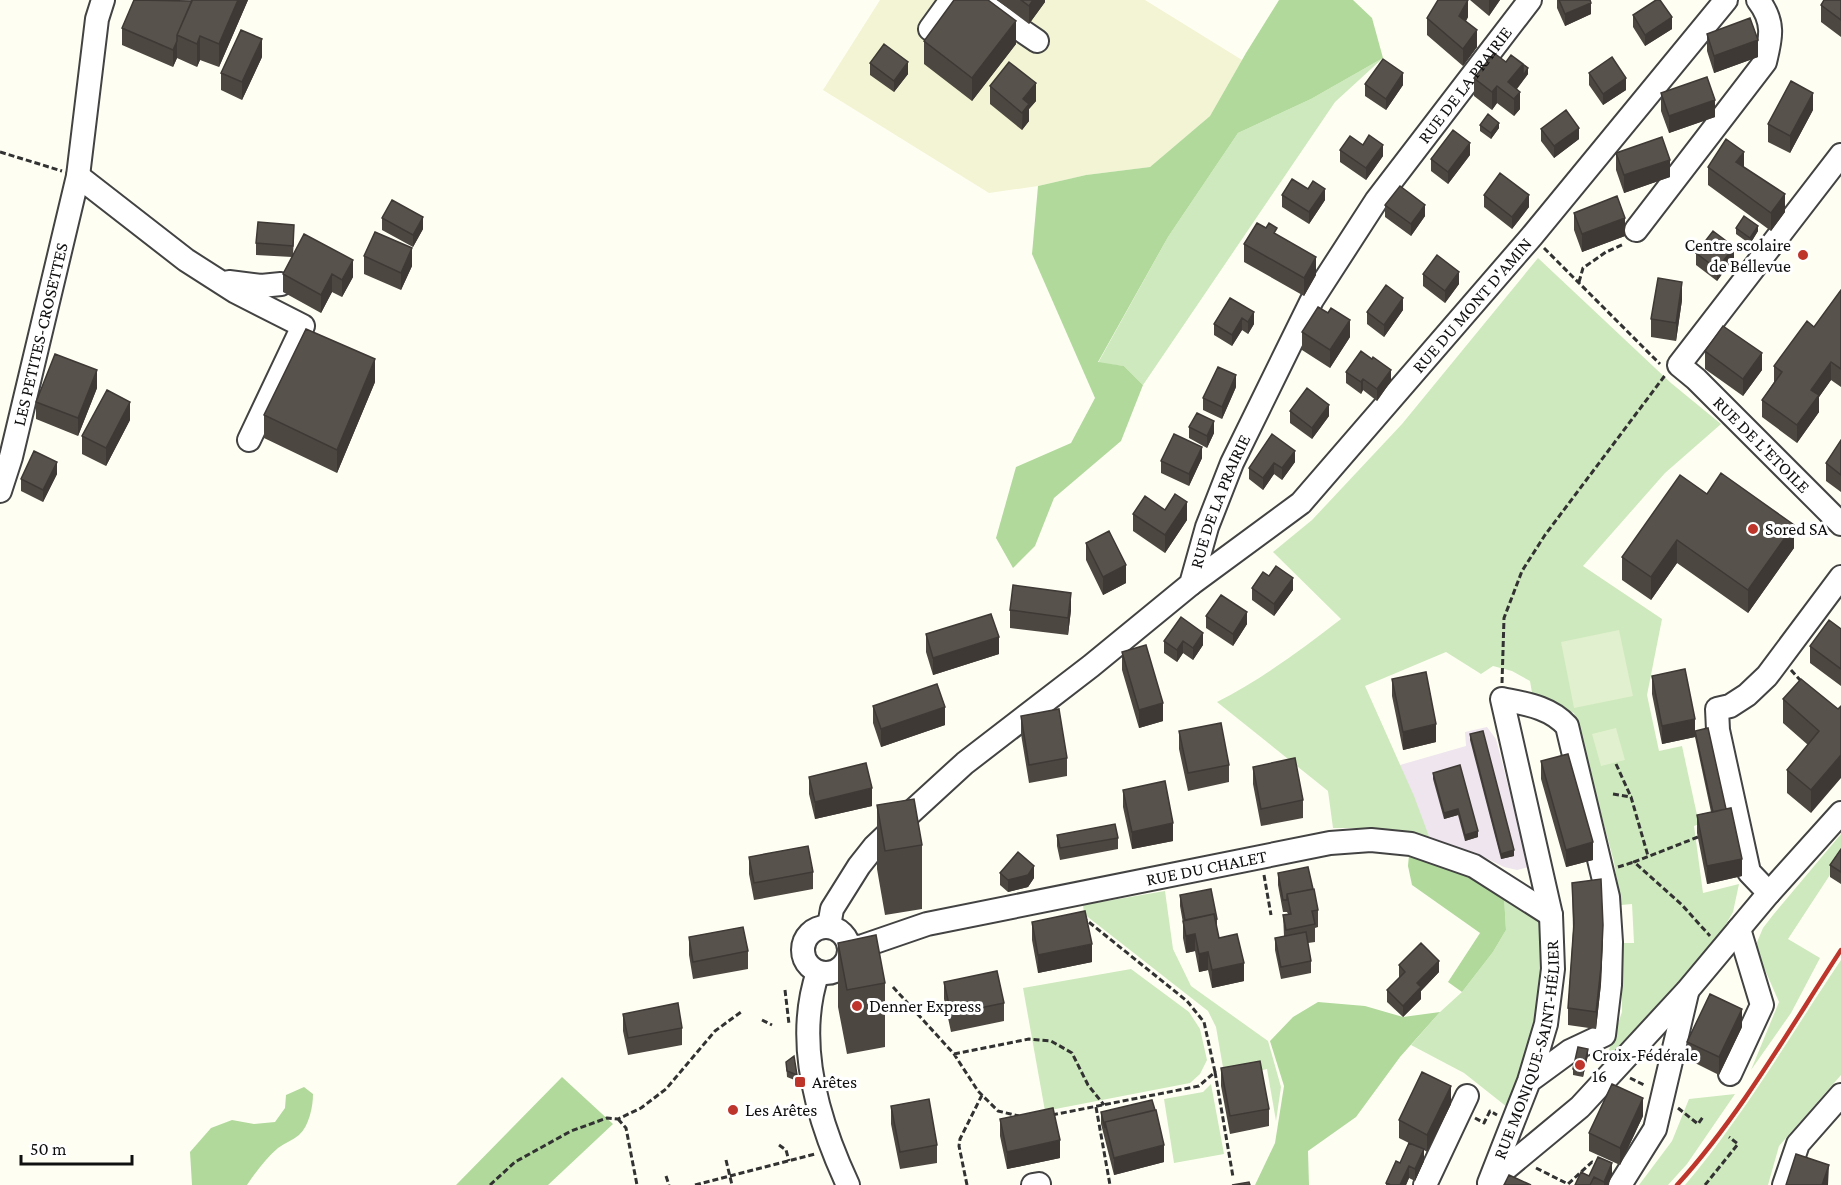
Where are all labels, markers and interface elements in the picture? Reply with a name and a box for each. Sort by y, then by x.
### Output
street label: RUE DE LA PRAIRIE [1414,22,1516,147]
street label: RUE DU MONT D'AMIN [1408,234,1536,377]
place label: Centre scolaire de Bellevue [1685,235,1791,276]
street label: LES PETITES-CROSETTES [9,240,72,428]
marker: Centre scolaire de Bellevue [1796,248,1810,262]
street label: RUE DE L'ETOILE [1709,392,1814,497]
street label: RUE DE LA PRAIRIE [1186,431,1255,571]
place label: Sored SA [1765,519,1829,539]
marker: Sored SA [1746,522,1760,536]
street label: RUE DU CHALET [1144,846,1269,890]
street label: RUE MONIQUE-SAINT-HÉLIER [1489,939,1563,1162]
place label: Denner Express [869,996,981,1016]
marker: Denner Express [850,999,864,1013]
place label: Croix-Fédérale 16 [1592,1045,1698,1086]
marker: Croix-Fédérale 16 [1573,1058,1587,1072]
place label: Arêtes [812,1072,857,1092]
marker: Arêtes [793,1075,807,1089]
place label: Les Arêtes [745,1100,817,1120]
marker: Les Arêtes [726,1103,740,1117]
scale bar [21,1128,132,1166]
text: 50 m [30,1139,67,1159]

